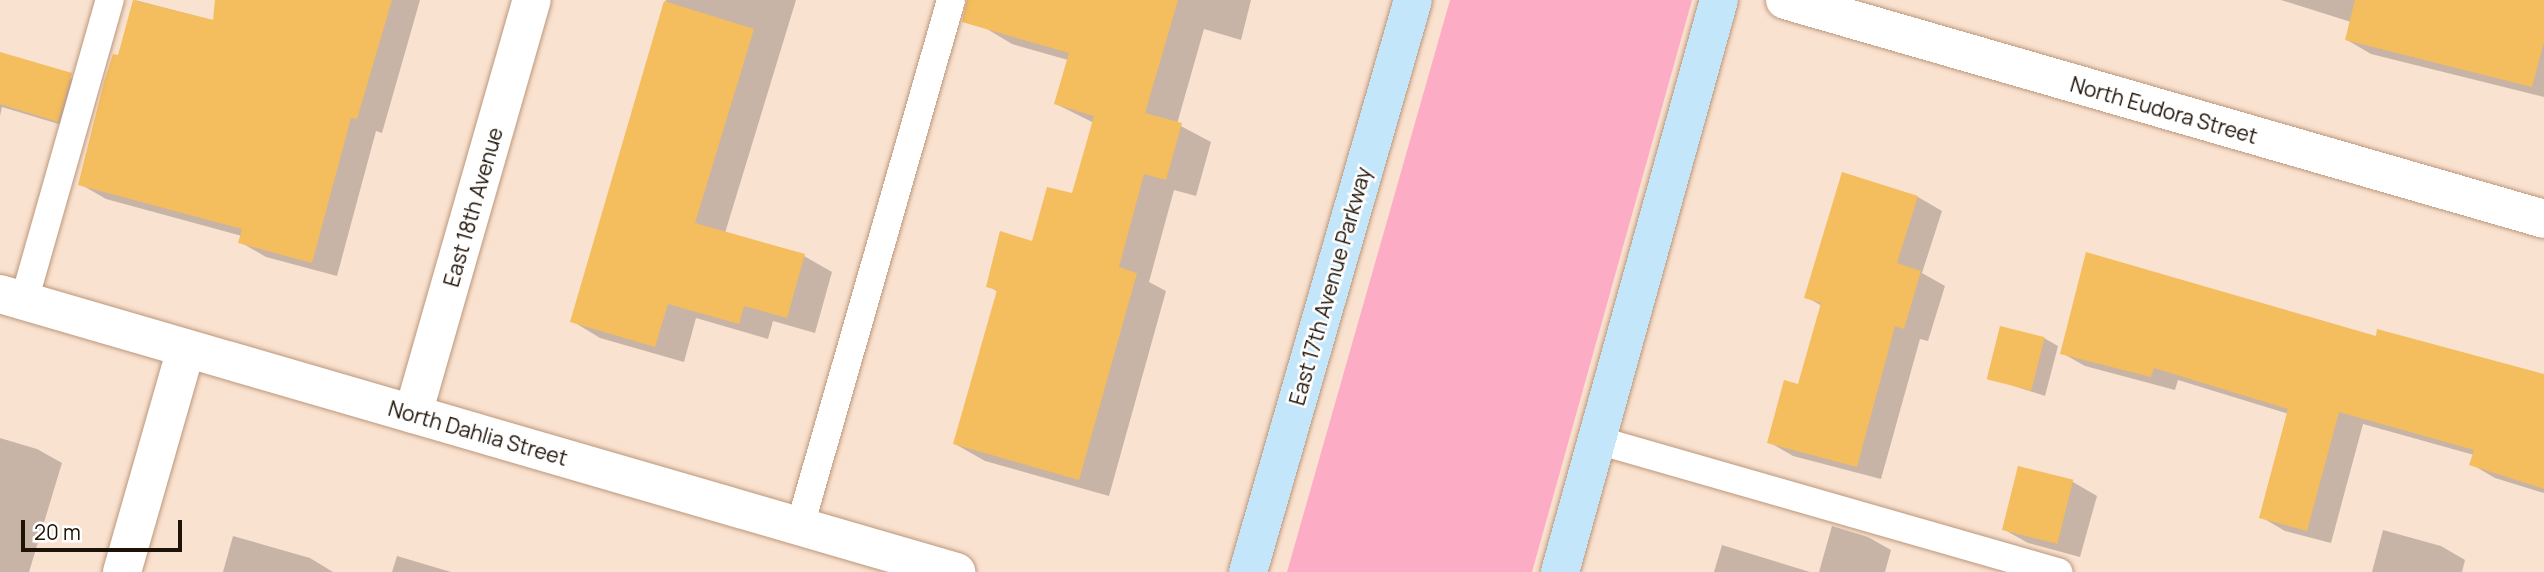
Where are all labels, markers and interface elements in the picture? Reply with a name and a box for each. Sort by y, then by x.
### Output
street label: North Eudora Street [2068,71,2260,149]
street label: East 18th Avenue [438,124,508,290]
street label: East 17th Avenue Parkway [1284,164,1376,408]
street label: North Dahlia Street [386,395,570,471]
scale bar [24,505,186,550]
text: 20 m [34,518,81,546]

